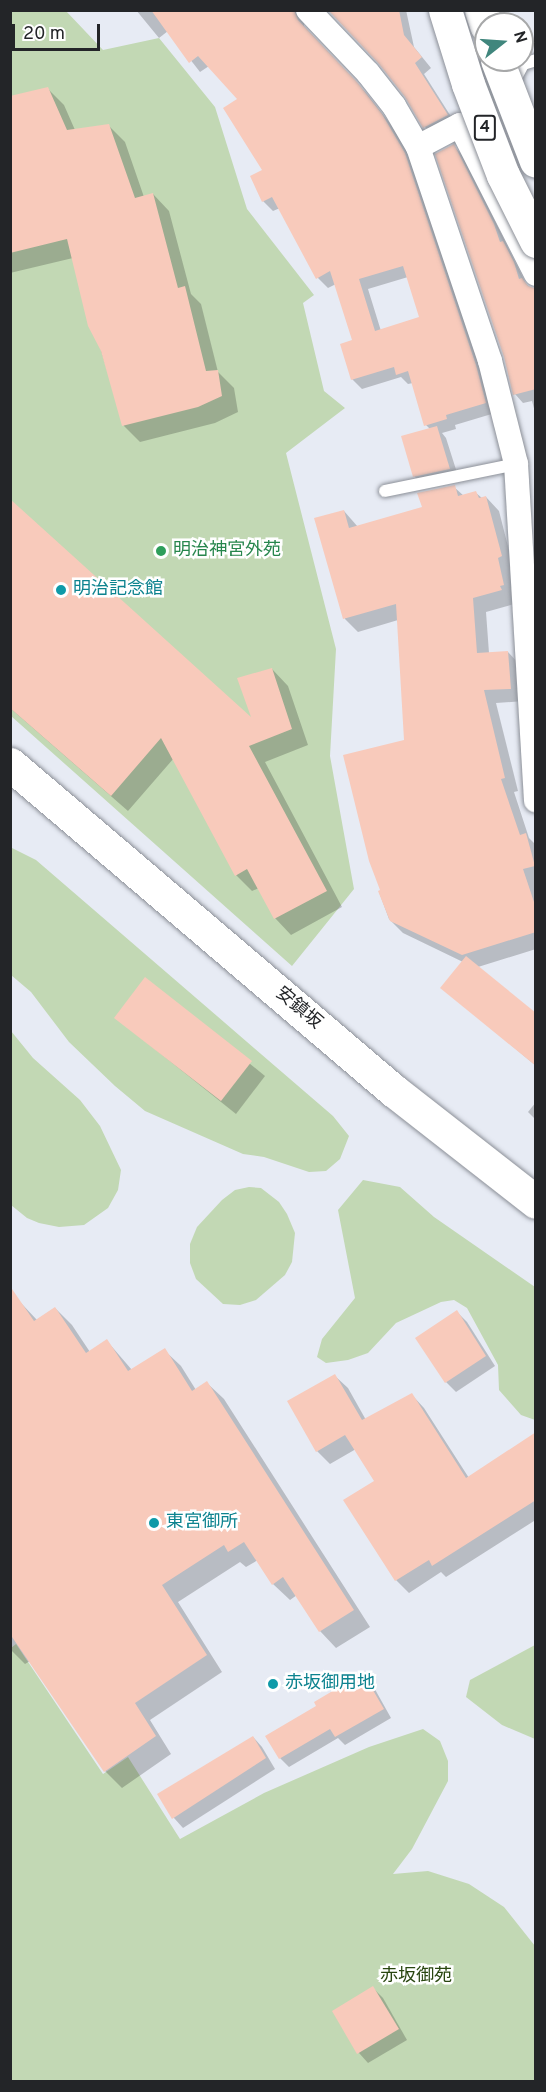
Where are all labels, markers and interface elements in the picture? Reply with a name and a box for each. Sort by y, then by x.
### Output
scale bar [15,12,104,50]
north arrow [474,12,534,72]
text: 20 m [23,23,65,46]
text: N [508,29,531,46]
road number: 4 [473,115,497,141]
place label: 明治神宮外苑 [173,540,281,562]
marker: 明治神宮外苑 [154,544,168,558]
place label: 明治記念館 [73,579,163,601]
marker: 明治記念館 [54,583,68,597]
street label: 安鎮坂 [270,983,326,1035]
place label: 東宮御所 [166,1512,238,1534]
marker: 東宮御所 [147,1516,161,1530]
place label: 赤坂御用地 [285,1673,375,1695]
marker: 赤坂御用地 [266,1677,280,1691]
park label: 赤坂御苑 [380,1966,452,1988]

